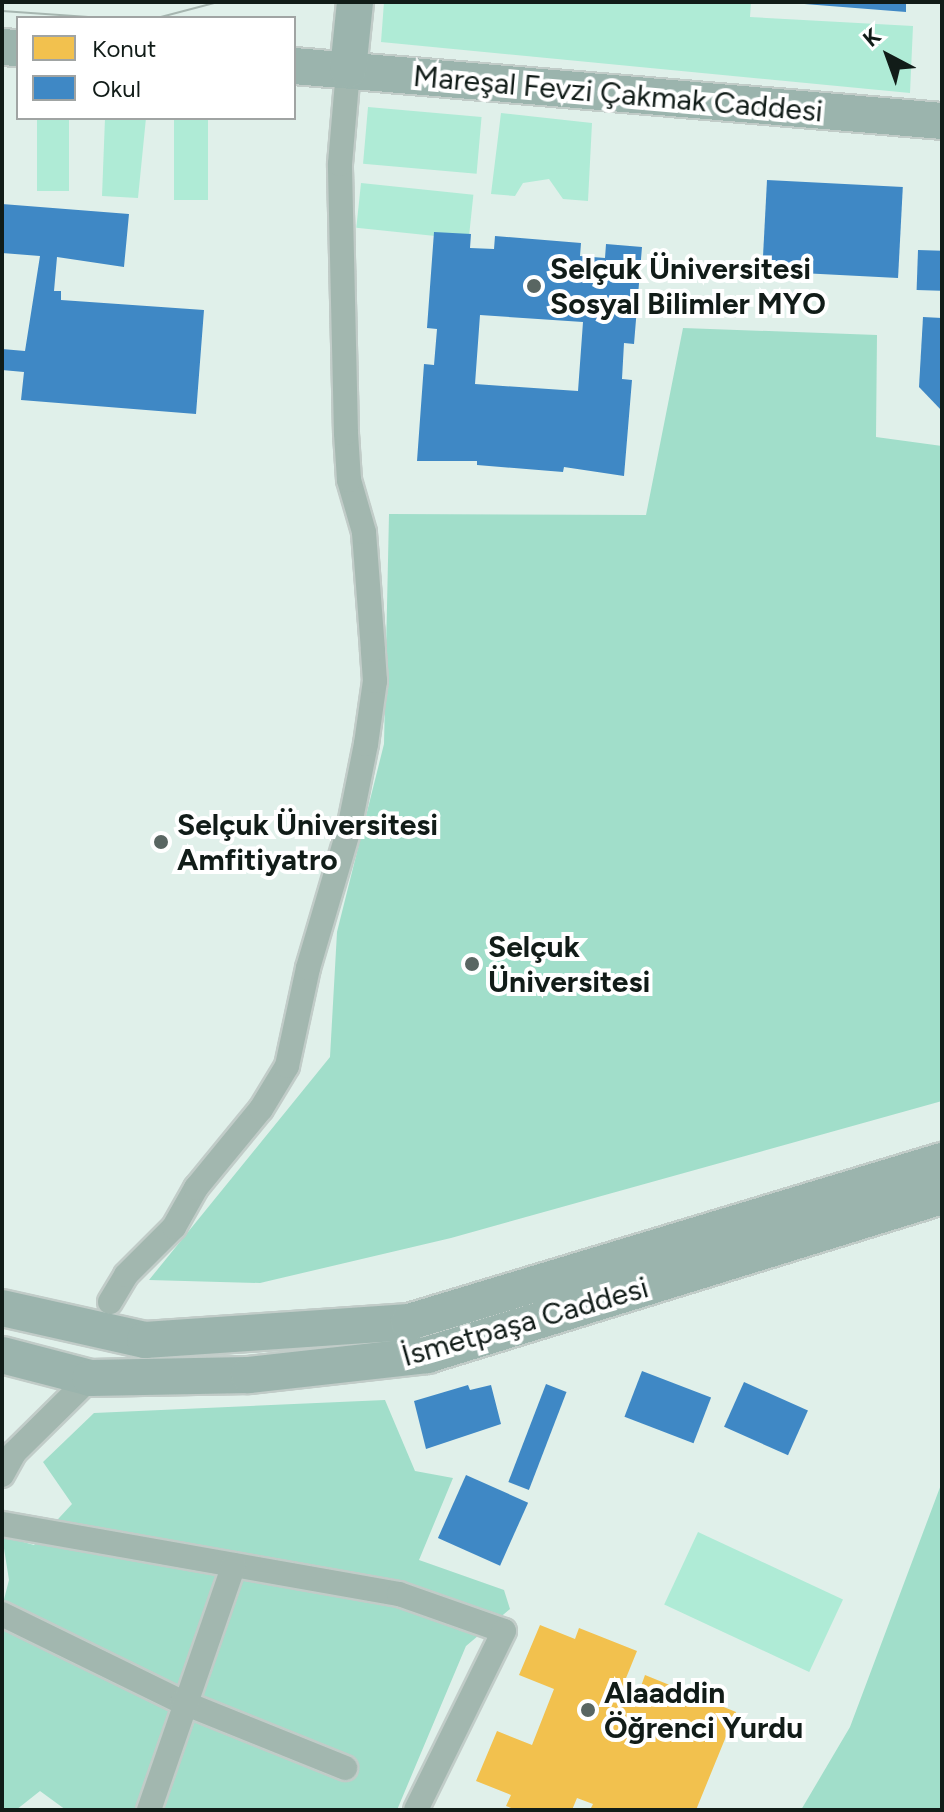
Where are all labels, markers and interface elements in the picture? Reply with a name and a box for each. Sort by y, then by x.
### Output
legend [16,16,296,120]
north arrow [848,16,928,96]
text: K [858,23,886,53]
text: Konut [92,34,156,63]
street label: Mareşal Fevzi Çakmak Caddesi [412,58,824,130]
text: Okul [92,74,141,103]
place label: Selçuk Üniversitesi Sosyal Bilimler MYO [550,251,826,322]
marker: Selçuk Üniversitesi Sosyal Bilimler MYO [525,277,543,295]
place label: Selçuk Üniversitesi Amfitiyatro [177,807,438,878]
marker: Selçuk Üniversitesi Amfitiyatro [152,833,170,851]
place label: Selçuk Üniversitesi [488,929,650,1000]
marker: Selçuk Üniversitesi [463,955,481,973]
street label: İsmetpaşa Caddesi [398,1270,652,1374]
place label: Alaaddin Öğrenci Yurdu [604,1675,803,1746]
marker: Alaaddin Öğrenci Yurdu [579,1701,597,1719]

